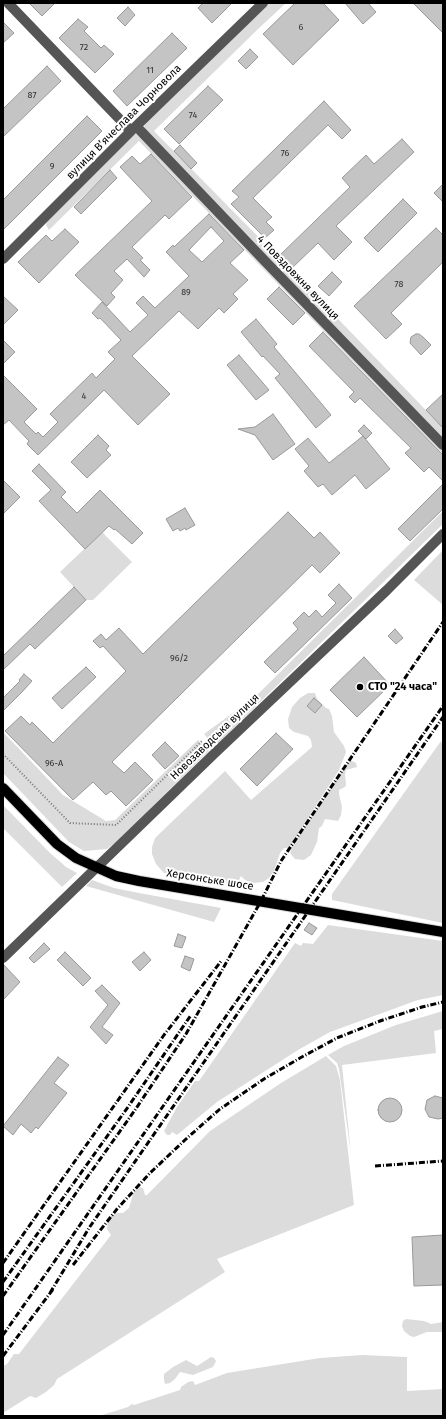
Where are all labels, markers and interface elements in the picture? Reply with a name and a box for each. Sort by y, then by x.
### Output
house number: 6 [299,22,303,32]
house number: 72 [80,42,88,52]
street label: вулиця Вʼячеслава Чорновола [64,62,184,182]
house number: 11 [146,65,154,75]
house number: 87 [28,90,36,100]
house number: 74 [189,110,197,120]
house number: 76 [281,148,289,158]
house number: 9 [50,161,54,171]
street label: 4 Повздовжня вулиця [254,233,342,323]
house number: 78 [395,279,403,289]
house number: 89 [181,287,191,297]
house number: 4 [82,391,86,401]
house number: 96/2 [170,653,188,663]
place label: СТО "24 часа" [368,680,437,694]
marker: СТО "24 часа" [355,682,365,692]
street label: Новозаводська вулиця [168,691,262,783]
house number: 96-А [45,758,63,768]
street label: Херсонське шосе [166,867,254,893]

